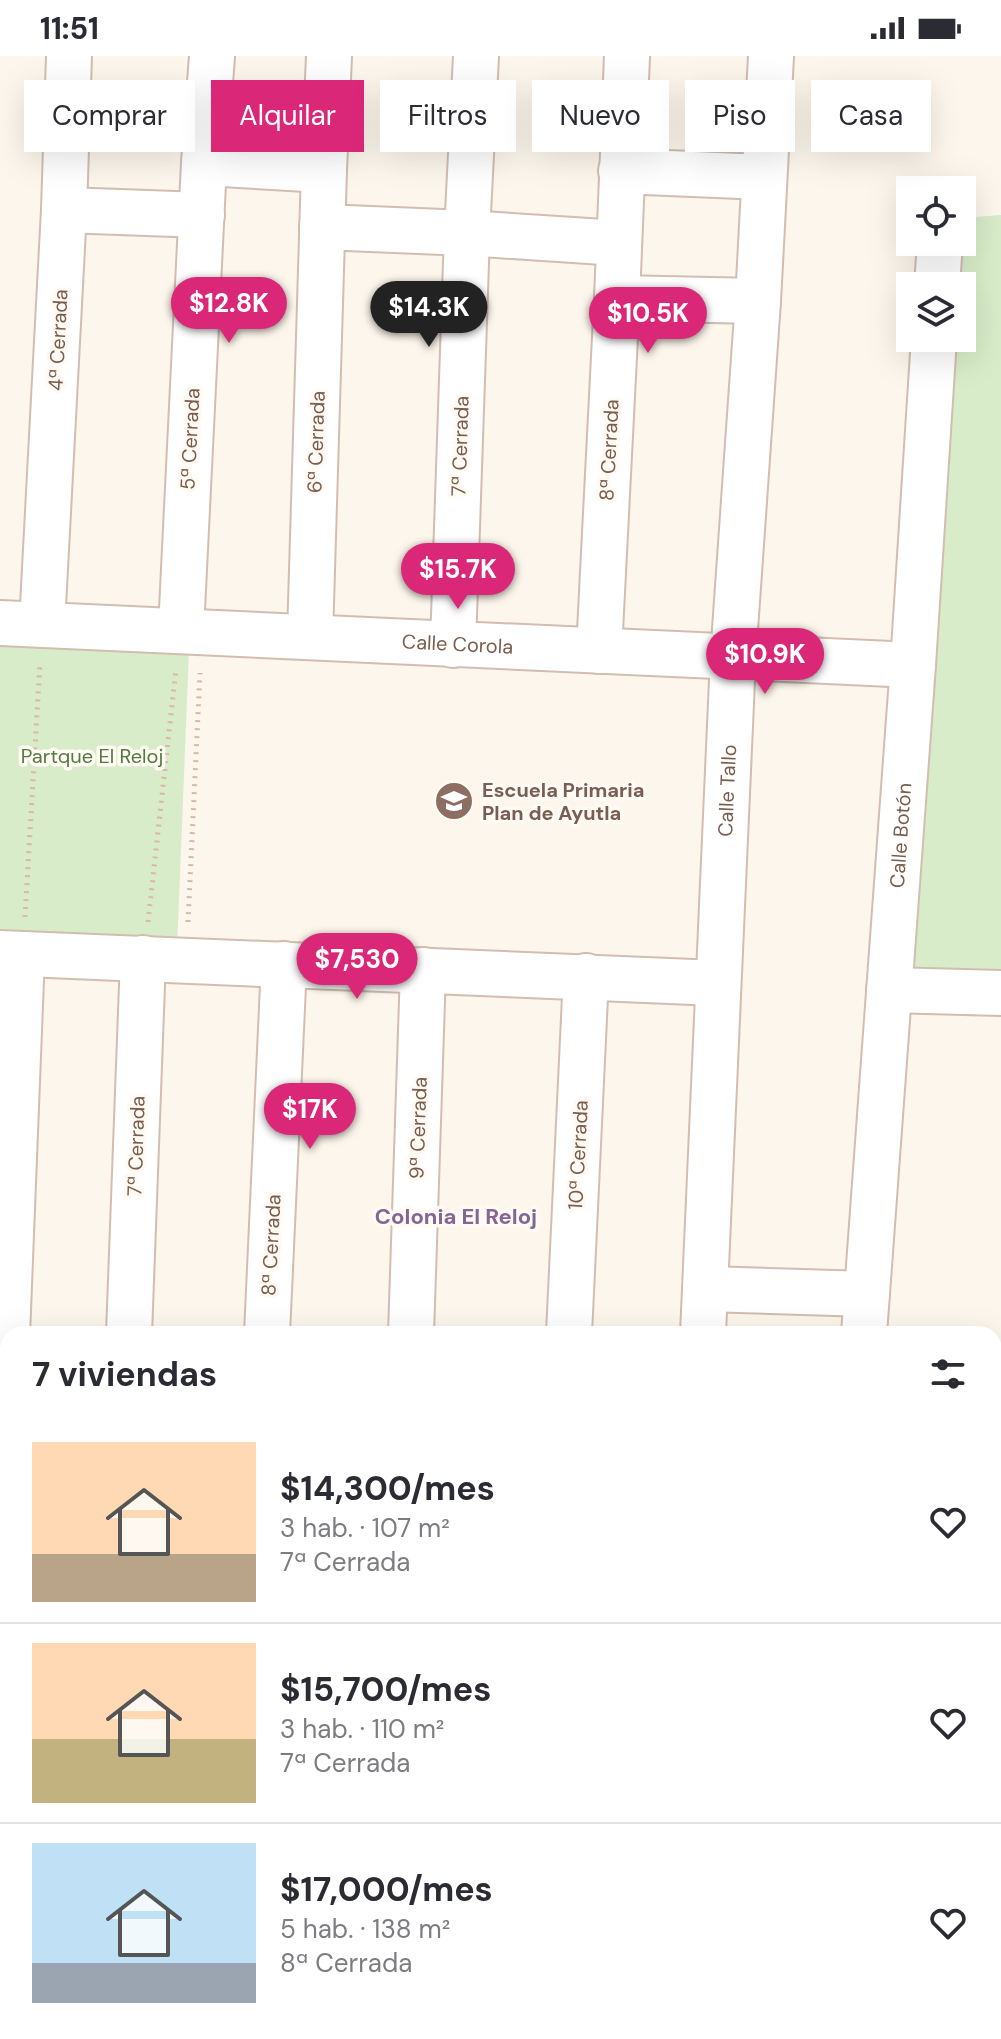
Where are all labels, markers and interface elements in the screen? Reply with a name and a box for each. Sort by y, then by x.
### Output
text: 11:51 [40,9,99,48]
chip: Comprar [24,80,195,152]
chip: Alquilar [211,80,364,152]
chip: Filtros [380,80,516,152]
chip: Nuevo [532,80,669,152]
chip: Piso [685,80,795,152]
chip: Casa [811,80,931,152]
map controls [896,176,976,352]
button: locate [896,176,976,256]
button: layers [896,272,976,352]
pin: $12.8K [164,277,294,345]
pin: $14.3K [364,281,494,349]
text: $12.8K [189,286,269,320]
pin: $10.5K [583,287,713,355]
street label: 4ª Cerrada [42,288,74,392]
text: $14.3K [388,290,470,324]
text: $10.5K [607,296,689,330]
street label: 5ª Cerrada [174,387,206,491]
street label: 6ª Cerrada [301,390,331,494]
street label: 7ª Cerrada [445,395,475,497]
street label: 8ª Cerrada [593,398,625,502]
pin: $15.7K [393,543,523,611]
text: $15.7K [419,552,497,586]
street label: Calle Corola [401,628,514,660]
pin: $10.9K [700,628,830,696]
text: $10.9K [724,637,806,671]
park label: Partque El Reloj [21,743,163,769]
street label: Calle Tallo [712,744,742,837]
place label: Escuela Primaria Plan de Ayutla [482,777,644,826]
school or university icon: Escuela Primaria Plan de Ayutla [433,780,475,822]
street label: Calle Botón [884,782,917,889]
pin: $7,530 [292,933,422,1001]
text: $7,530 [315,942,399,976]
street label: 9ª Cerrada [403,1076,433,1180]
pin: $17K [263,1083,357,1151]
text: $17K [282,1092,338,1126]
street label: 7ª Cerrada [121,1095,151,1197]
street label: 10ª Cerrada [562,1100,594,1210]
street label: 8ª Cerrada [255,1193,287,1297]
district label: Colonia El Reloj [375,1202,537,1231]
text: 7 viviendas [32,1352,217,1397]
icon: filters [926,1352,970,1396]
text: $14,300/mes [280,1466,495,1511]
icon: home [96,1474,192,1570]
icon: heart [926,1500,970,1544]
text: 3 hab. · 107 m² [280,1511,450,1545]
text: 7ª Cerrada [280,1545,410,1579]
text: $15,700/mes [280,1667,491,1712]
icon: home [96,1675,192,1771]
icon: heart [926,1701,970,1745]
text: 3 hab. · 110 m² [280,1712,444,1746]
text: 7ª Cerrada [280,1746,410,1780]
text: $17,000/mes [280,1867,493,1912]
icon: home [96,1875,192,1971]
icon: heart [926,1901,970,1945]
text: 5 hab. · 138 m² [280,1912,450,1946]
text: 8ª Cerrada [280,1946,412,1980]

